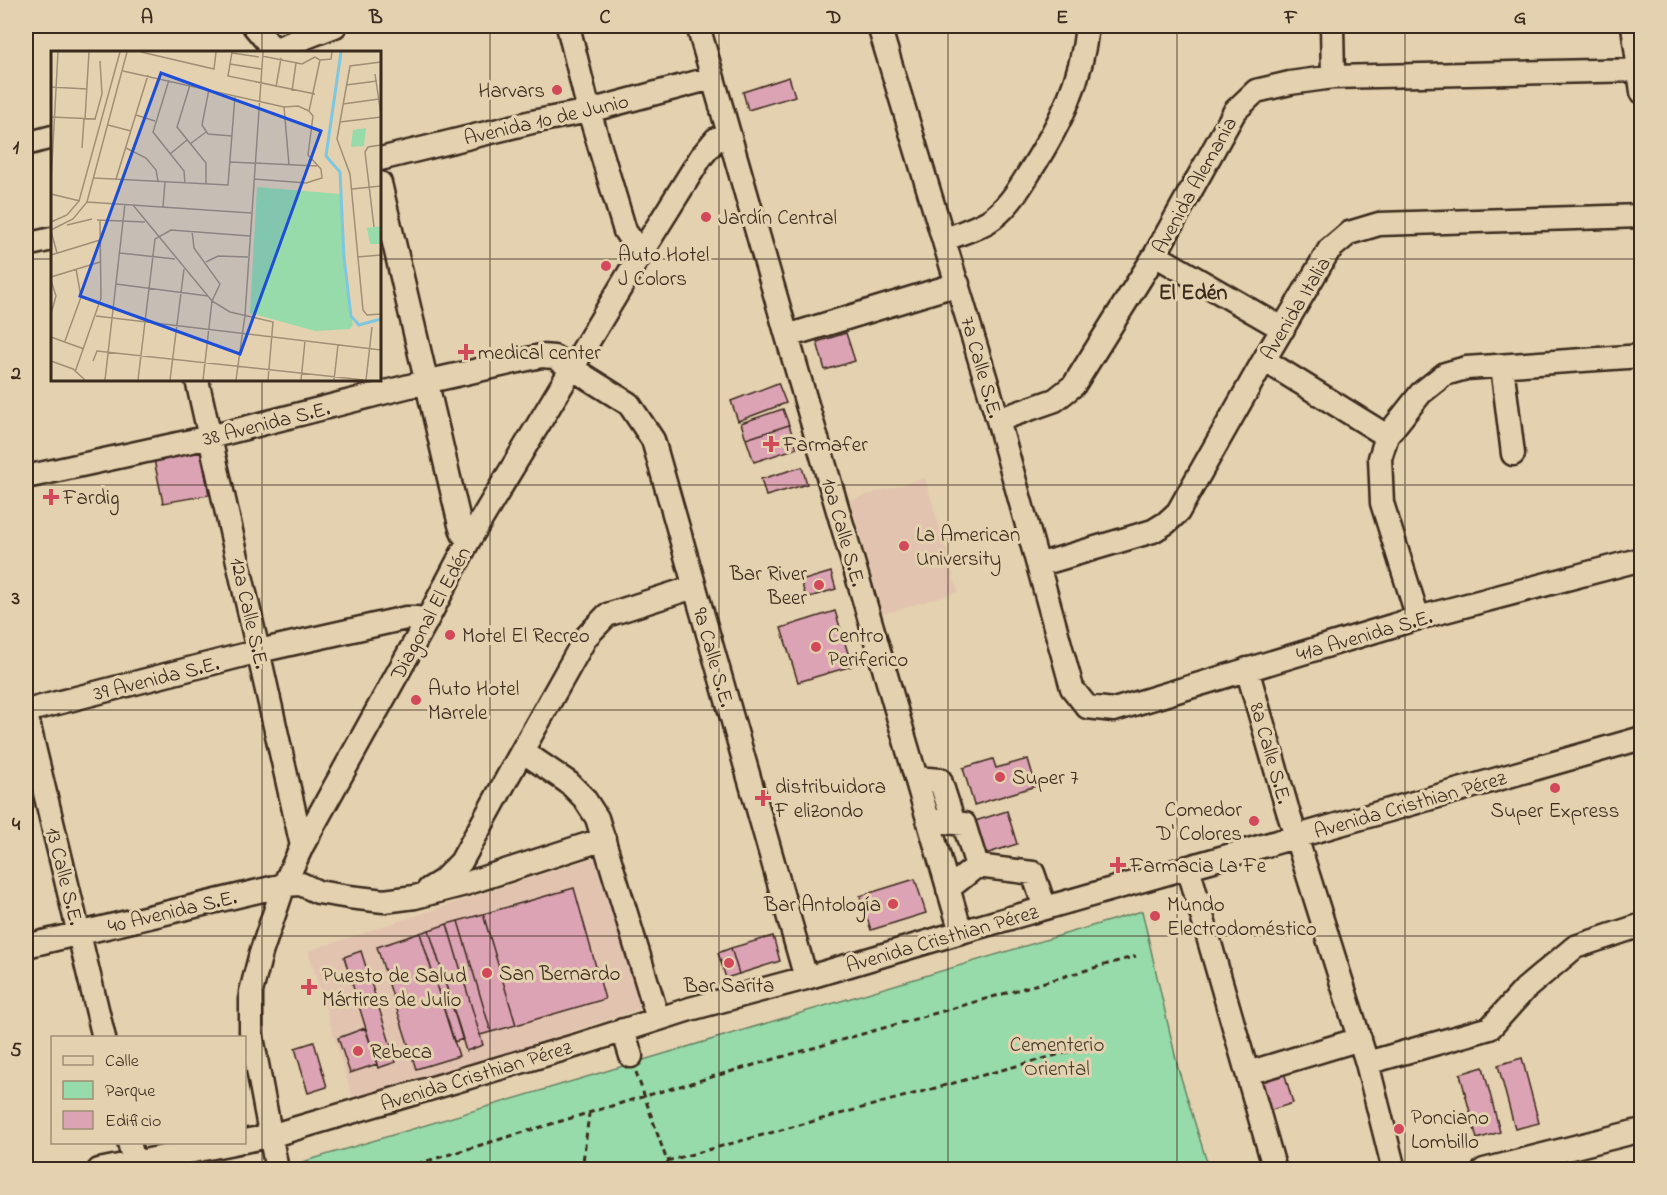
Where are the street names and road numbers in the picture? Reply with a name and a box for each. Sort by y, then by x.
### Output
street label: Avenida 10 de Junio [461,87,632,154]
street label: Avenida Alemania [1146,112,1246,260]
street label: Avenida Italia [1254,252,1339,366]
street label: 7a Calle S.E. [951,313,1009,422]
street label: 38 Avenida S.E. [200,395,333,455]
street label: 10a Calle S.E. [812,475,872,590]
street label: Diagonal El Edén [384,542,481,688]
street label: 12a Calle S.E. [221,555,275,672]
street label: 41a Avenida S.E. [1293,603,1436,671]
street label: 9a Calle S.E. [684,604,741,711]
street label: 39 Avenida S.E. [90,650,223,710]
street label: 8a Calle S.E. [1240,700,1298,808]
street label: Avenida Cristhian Pérez [1311,764,1510,848]
street label: 13 Calle S.E. [36,824,90,929]
street label: 40 Avenida S.E. [105,884,240,942]
street label: Avenida Cristhian Pérez [843,898,1042,982]
street label: Avenida Cristhian Pérez [377,1033,576,1120]

